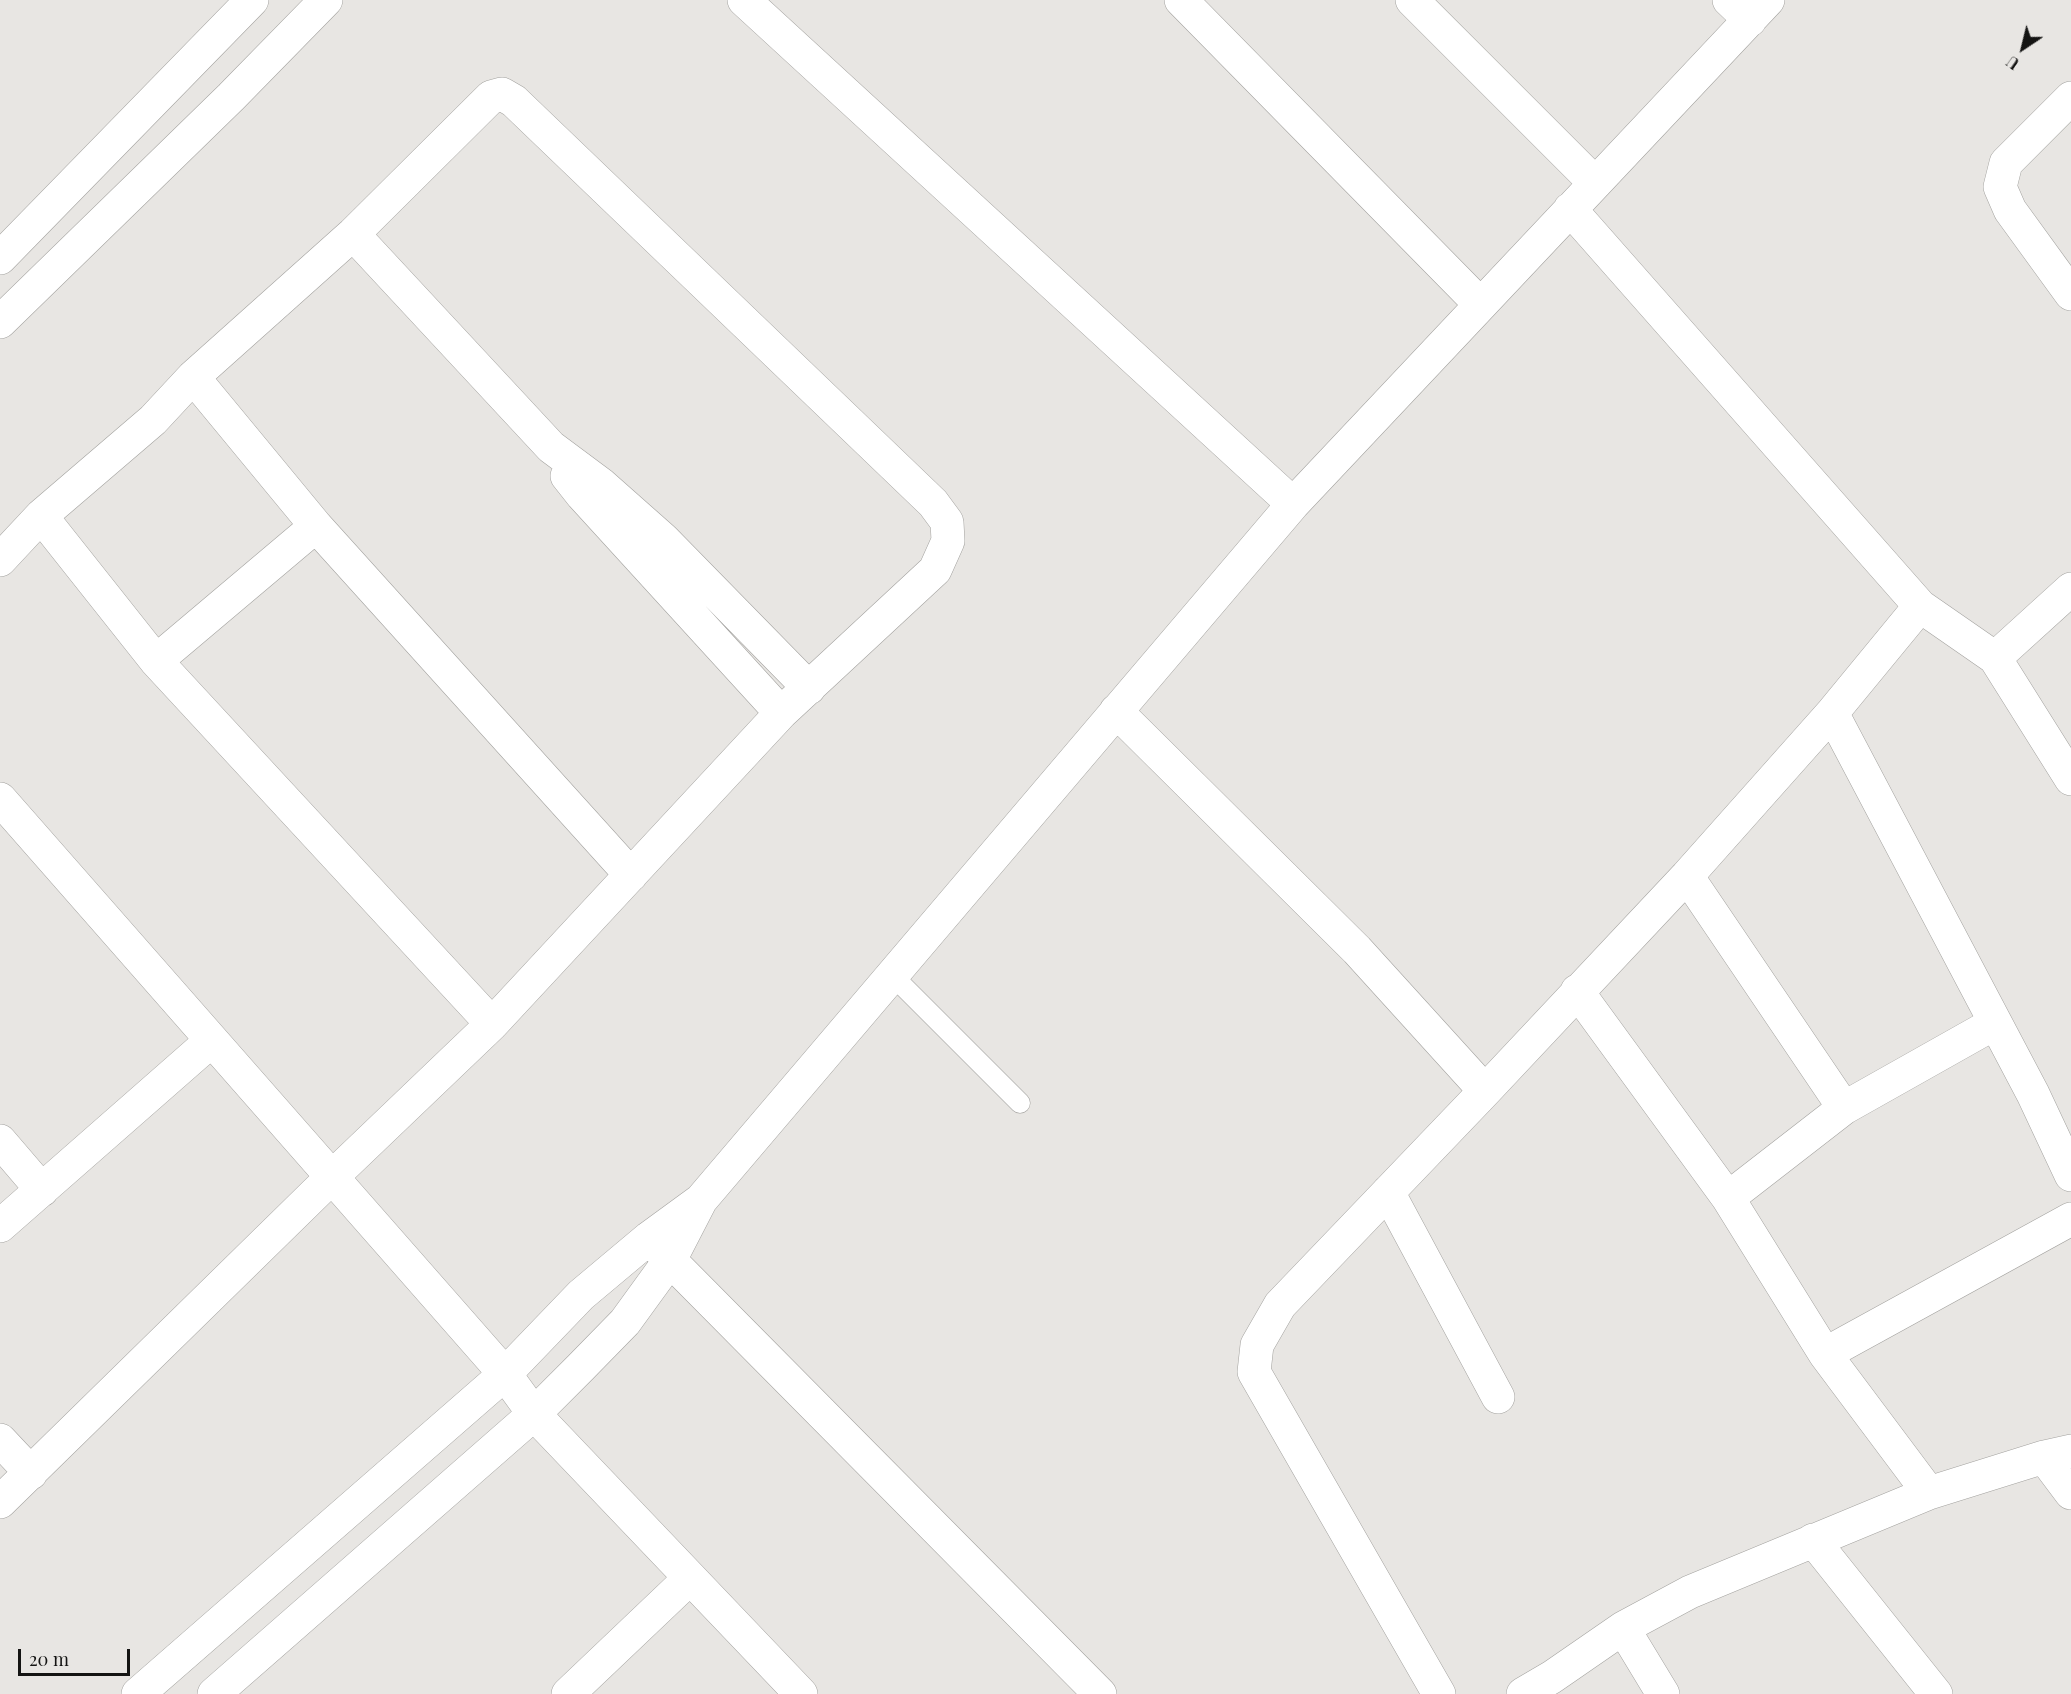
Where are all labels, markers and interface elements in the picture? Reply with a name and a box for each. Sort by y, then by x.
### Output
north arrow [1993,18,2053,78]
text: U [2002,51,2023,75]
scale bar [21,1637,134,1675]
text: 20 m [29,1647,69,1671]

